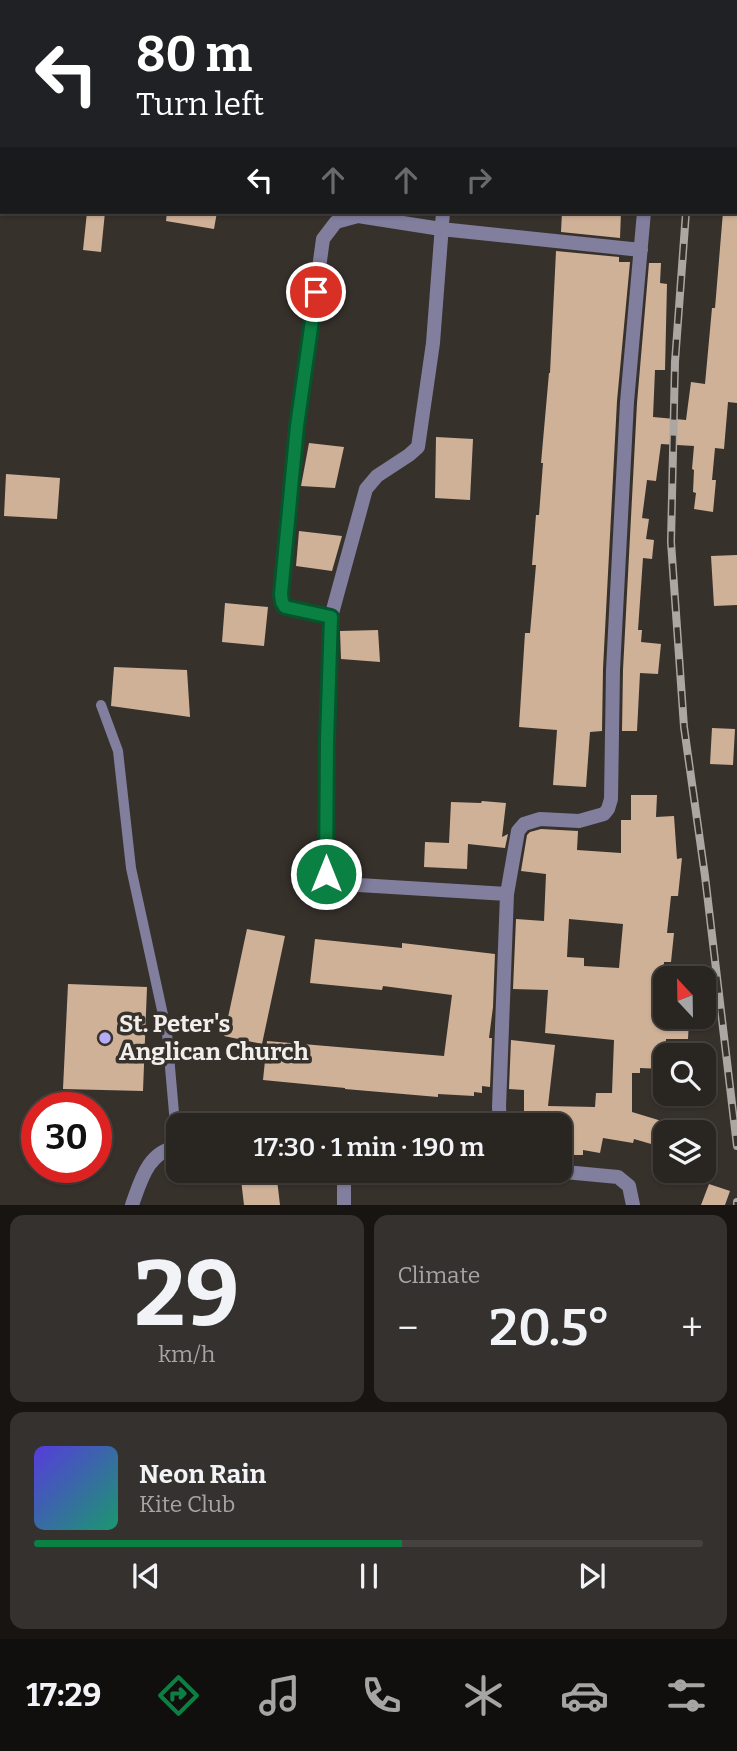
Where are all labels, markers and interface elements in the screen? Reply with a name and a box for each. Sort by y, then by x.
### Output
text: 80 m [136,25,252,84]
icon: left [21,28,112,119]
text: Turn left [136,85,264,123]
icon: left [241,161,279,199]
icon: ahead [314,161,352,199]
icon: ahead [387,161,425,199]
icon: right [460,161,498,199]
pin [286,262,346,322]
icon: arrive [297,273,335,311]
position arrow [289,837,363,911]
north arrow [653,966,716,1029]
map controls [653,966,716,1183]
place label: St. Peter's Anglican Church [119,1010,309,1066]
marker: St. Peter's Anglican Church [97,1030,113,1046]
button: search [653,1043,716,1106]
speed limit sign: 30 [21,1092,112,1183]
button: layers [653,1120,716,1183]
text: 17:30 · 1 min · 190 m [254,1132,484,1163]
text: 29 [134,1240,239,1349]
text: Climate [398,1261,480,1289]
text: 20.5° [489,1296,611,1359]
text: − [398,1305,418,1351]
text: + [681,1305,703,1351]
text: km/h [158,1340,215,1368]
text: Neon Rain [139,1459,266,1490]
text: Kite Club [139,1490,235,1518]
icon: previous [127,1557,165,1595]
icon: pause [350,1557,388,1595]
icon: next [573,1557,611,1595]
icon: directions [154,1671,203,1720]
icon: music [255,1671,304,1720]
icon: phone [357,1671,406,1720]
icon: climate [459,1671,508,1720]
icon: car [560,1671,609,1720]
icon: filters [662,1671,711,1720]
text: 17:29 [26,1676,101,1714]

